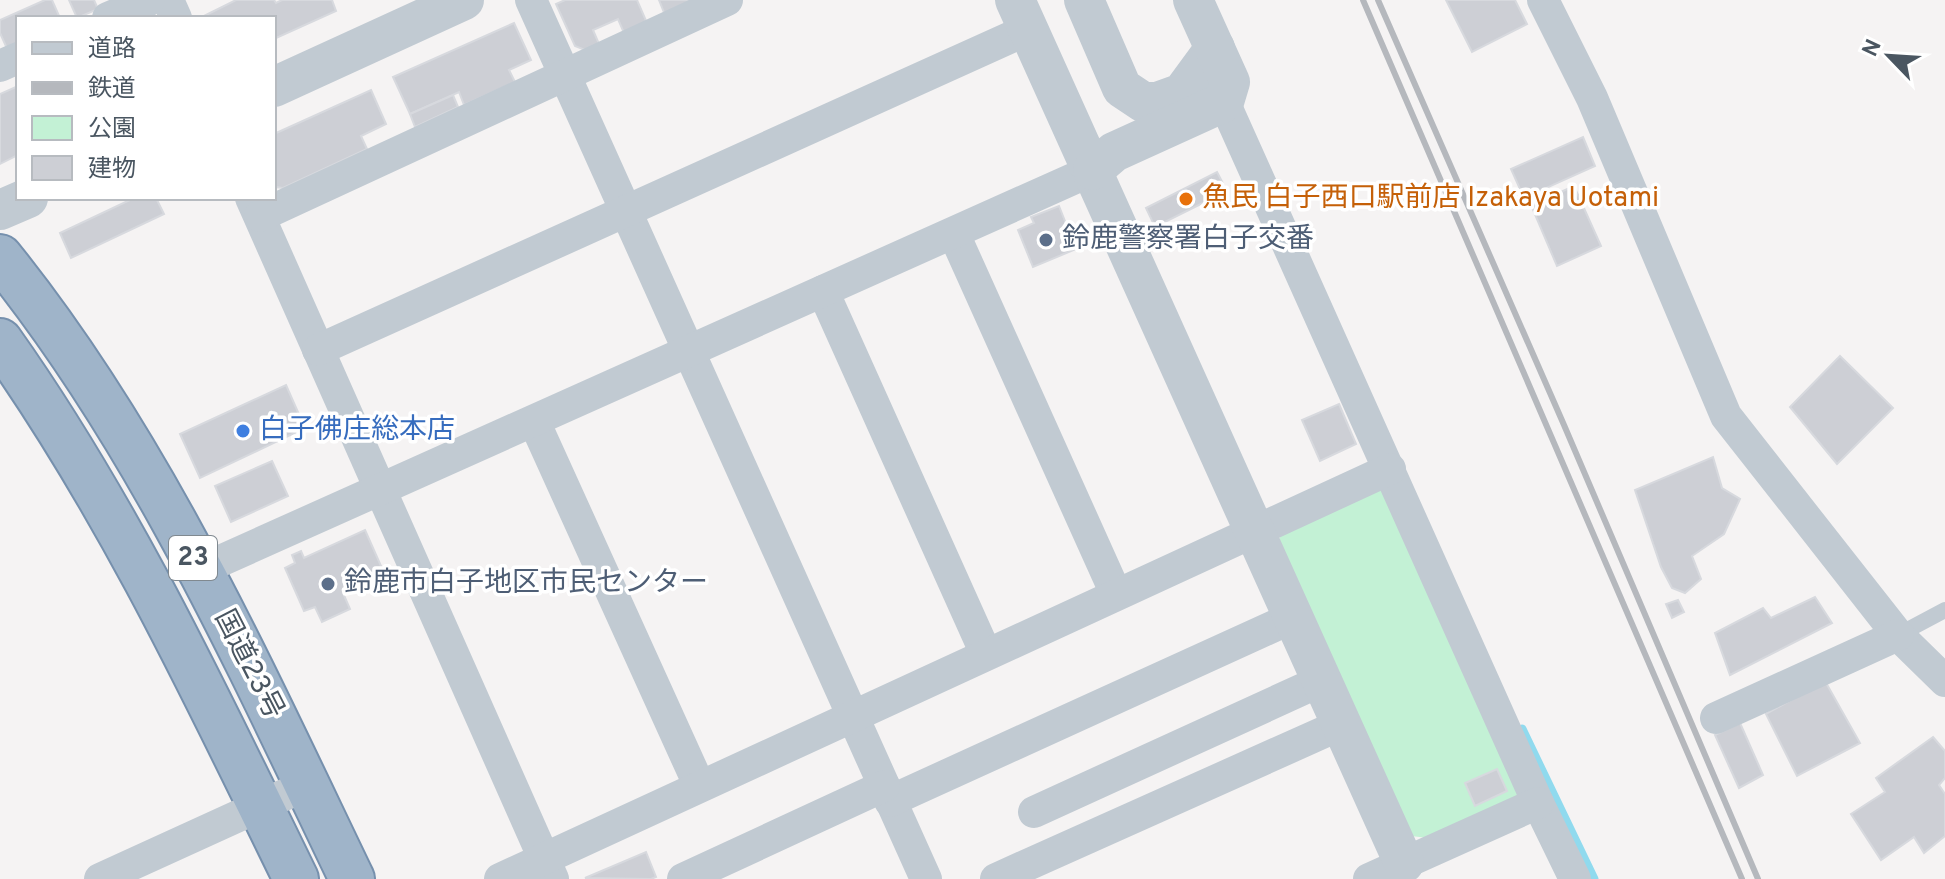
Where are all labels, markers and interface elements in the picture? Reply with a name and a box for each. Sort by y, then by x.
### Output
legend [16,16,276,200]
north arrow [1849,16,1929,96]
text: 道路 [88,35,136,65]
text: N [1858,36,1889,61]
text: 鉄道 [88,75,136,105]
text: 公園 [88,115,136,145]
text: 建物 [88,155,136,185]
place label: 魚民 白子西口駅前店 Izakaya Uotami [1202,181,1659,217]
marker: 魚民 白子西口駅前店 Izakaya Uotami [1177,190,1195,208]
place label: 鈴鹿警察署白子交番 [1062,222,1314,258]
marker: 鈴鹿警察署白子交番 [1037,231,1055,249]
place label: 白子佛庄総本店 [259,413,455,449]
marker: 白子佛庄総本店 [234,422,252,440]
road number: 23 [169,536,217,580]
place label: 鈴鹿市白子地区市民センター [344,566,708,602]
marker: 鈴鹿市白子地区市民センター [319,575,337,593]
street label: 国道23号 [205,604,291,726]

